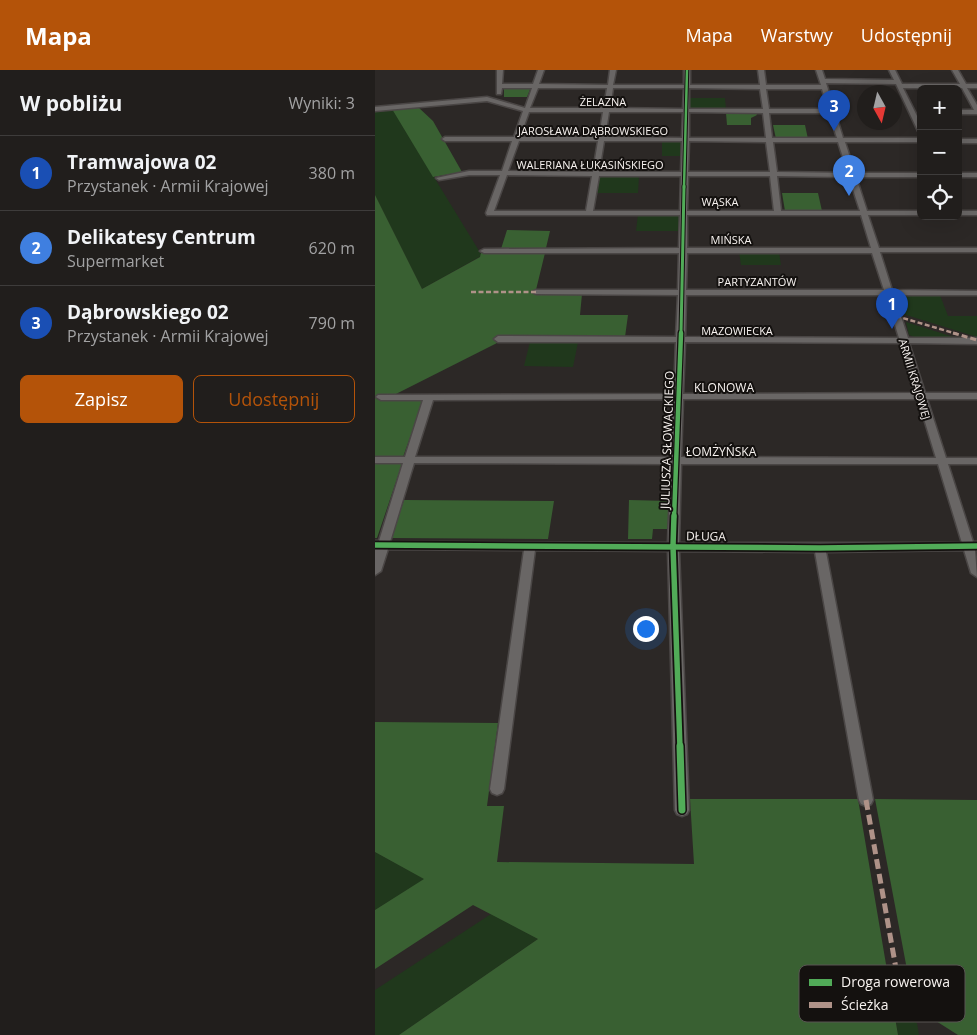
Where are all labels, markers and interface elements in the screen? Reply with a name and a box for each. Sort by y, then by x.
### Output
text: Mapa [25,19,92,52]
text: Mapa [686,23,733,47]
text: Warstwy [761,23,833,47]
text: Udostępnij [861,23,952,47]
north arrow [857,85,902,130]
map controls [917,85,962,220]
button: + [917,85,962,130]
text: W pobliżu [20,89,122,117]
pin: 3 [818,90,850,131]
text: Wyniki: 3 [288,92,355,114]
street label: ŻELAZNA [580,94,626,109]
street label: JAROSŁAWA DĄBROWSKIEGO [517,123,668,138]
button: − [917,130,962,175]
text: Tramwajowa 02 [67,149,216,175]
pin: 2 [833,155,865,196]
street label: WALERIANA ŁUKASIŃSKIEGO [516,157,664,172]
text: 1 [31,162,41,184]
text: 380 m [309,162,355,184]
text: Przystanek · Armii Krajowej [67,175,269,197]
button: locate [917,175,962,220]
street label: WĄSKA [702,194,738,209]
text: Delikatesy Centrum [67,224,256,250]
street label: MIŃSKA [711,232,752,247]
text: 2 [31,237,41,259]
text: 620 m [309,237,355,259]
text: Supermarket [67,250,164,272]
street label: PARTYZANTÓW [718,274,796,289]
pin: 1 [876,288,908,329]
text: Dąbrowskiego 02 [67,299,229,325]
text: 3 [31,312,41,334]
text: 790 m [309,312,355,334]
street label: MAZOWIECKA [701,323,773,338]
text: Przystanek · Armii Krajowej [67,325,269,347]
street label: ARMII KRAJOWEJ [896,337,934,421]
street label: JULIUSZA SŁOWACKIEGO [656,371,678,510]
button: Zapisz [20,375,183,423]
button: Udostępnij [193,375,355,423]
street label: KLONOWA [694,379,754,396]
street label: ŁOMŻYŃSKA [686,443,757,460]
street label: DŁUGA [686,527,727,545]
your location [633,616,659,642]
legend [799,965,965,1022]
text: Droga rowerowa [841,972,950,991]
text: Ścieżka [841,995,888,1014]

